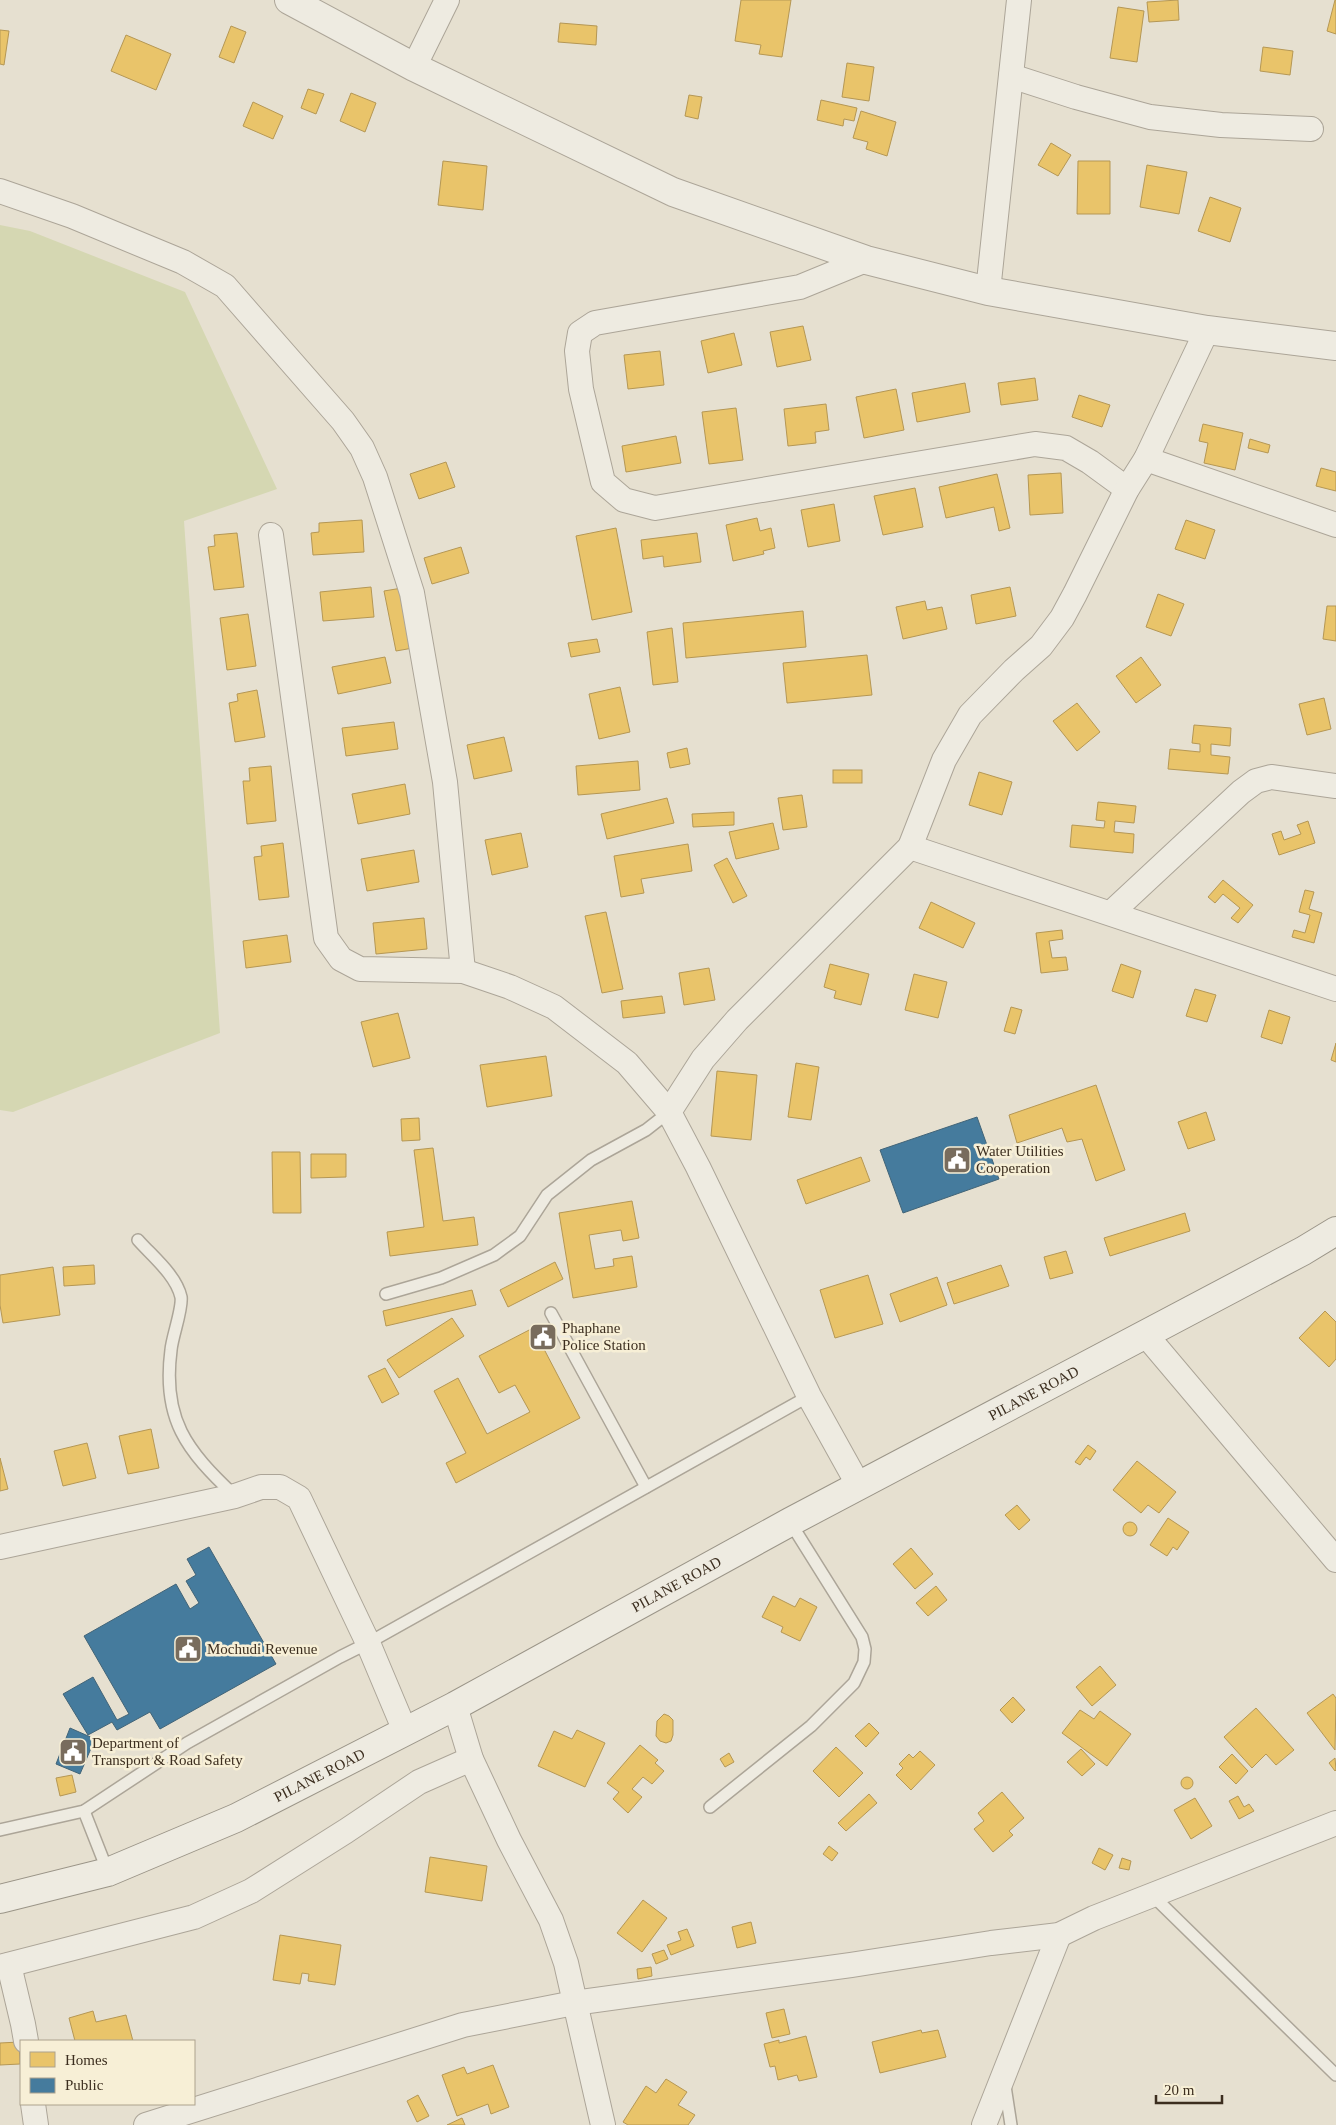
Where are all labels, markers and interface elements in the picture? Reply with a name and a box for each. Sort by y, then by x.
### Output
place label: Water Utilities Cooperation [976,1143,1064,1176]
public building icon: Water Utilities Cooperation [942,1145,972,1175]
place label: Phaphane Police Station [562,1320,646,1353]
public building icon: Phaphane Police Station [528,1322,558,1352]
street label: PILANE ROAD [986,1363,1082,1424]
street label: PILANE ROAD [629,1553,724,1615]
public building icon: Mochudi Revenue [173,1634,203,1664]
place label: Mochudi Revenue [207,1641,318,1657]
place label: Department of Transport & Road Safety [92,1735,243,1768]
public building icon: Department of Transport & Road Safety [58,1737,88,1767]
street label: PILANE ROAD [271,1745,368,1805]
legend [20,2040,195,2105]
text: Homes [65,2052,108,2068]
scale bar [1156,2072,1222,2104]
text: Public [65,2077,104,2093]
text: 20 m [1164,2082,1195,2098]

